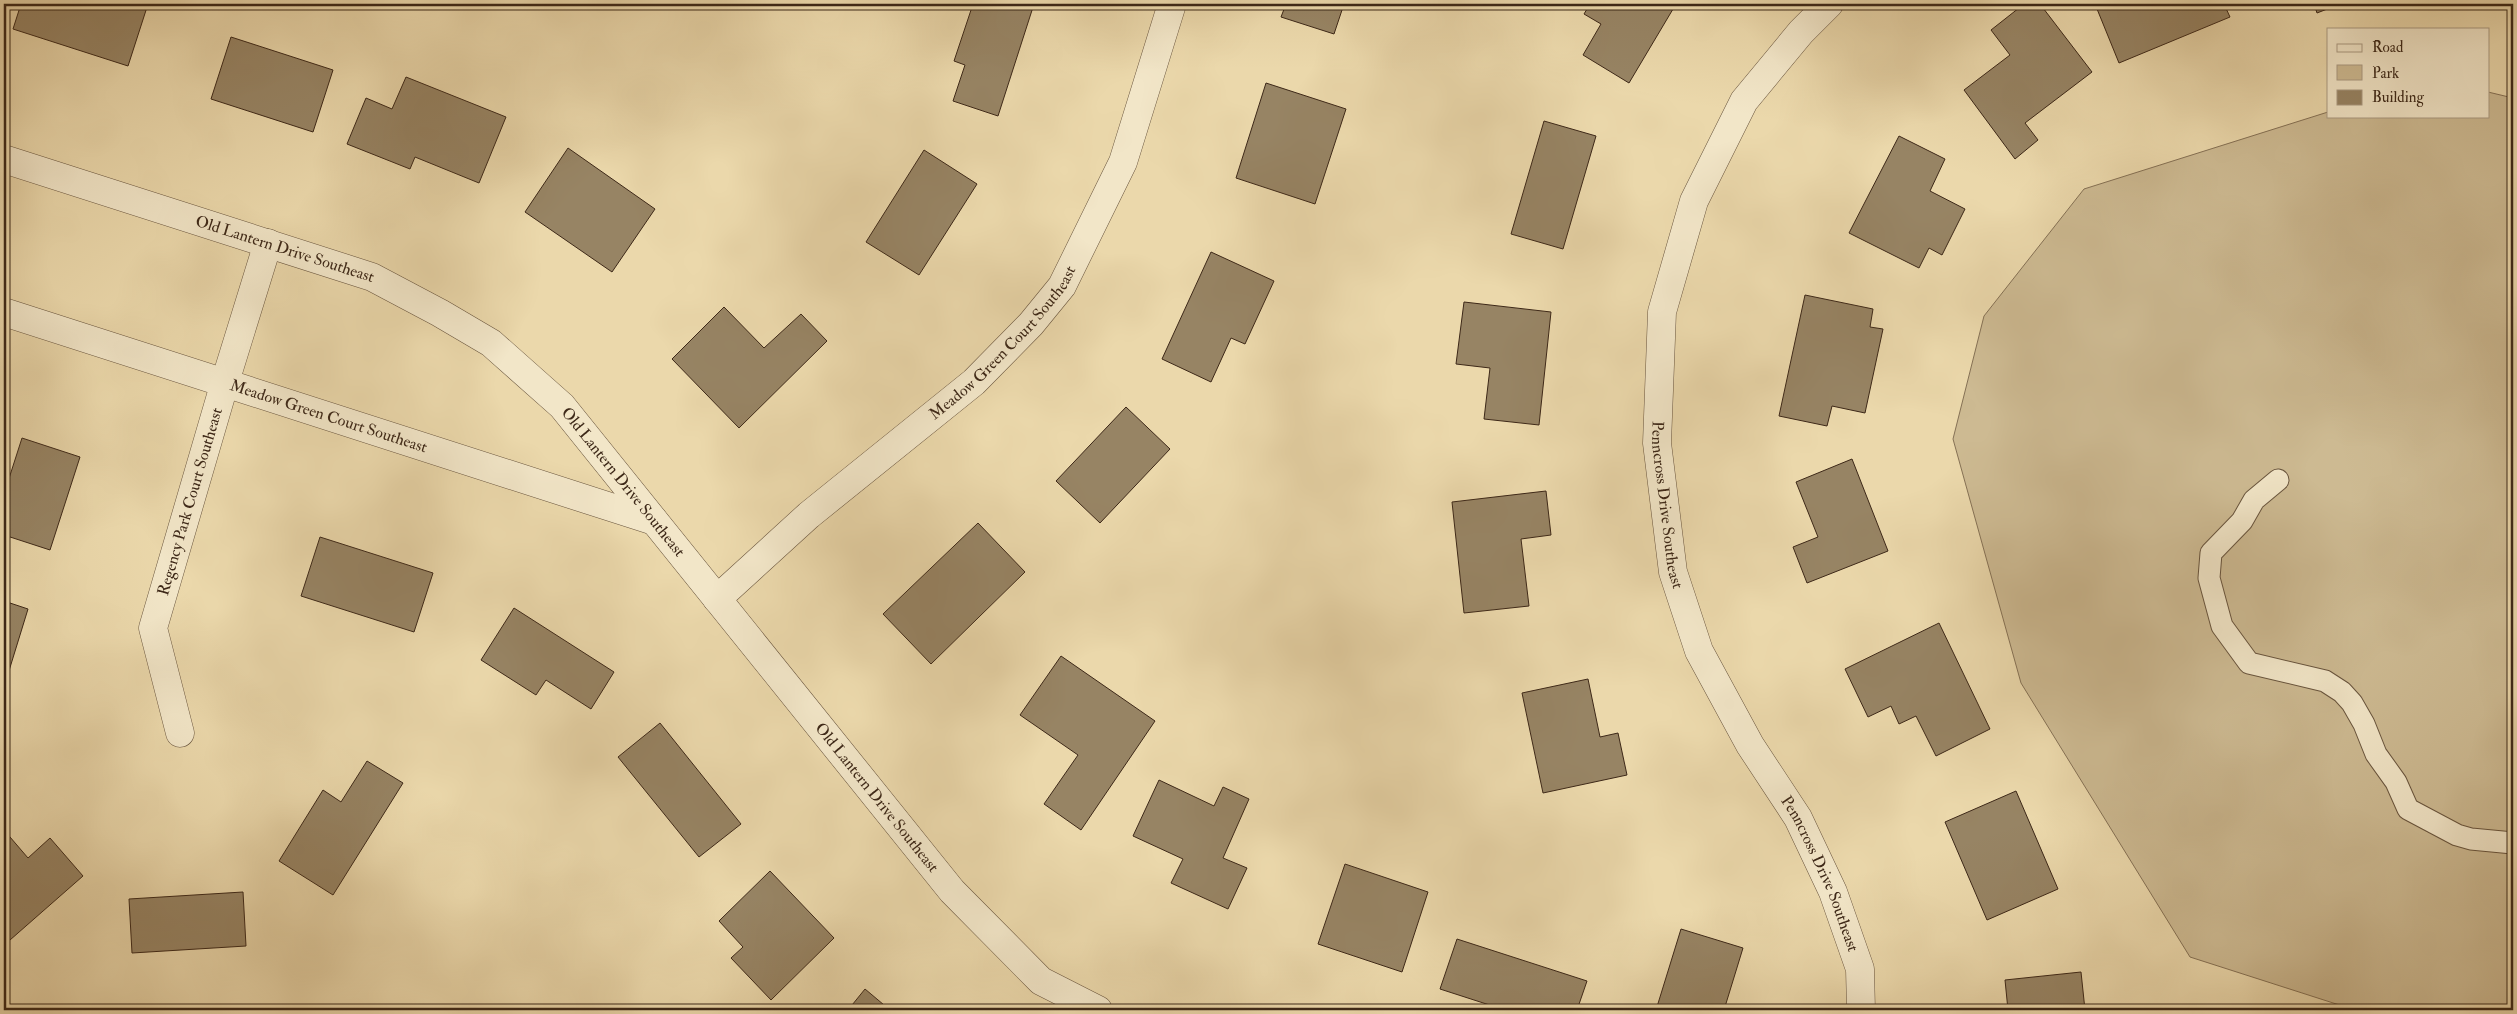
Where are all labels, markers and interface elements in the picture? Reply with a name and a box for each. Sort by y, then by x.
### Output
legend [2327,28,2490,118]
text: Road [2372,38,2404,57]
text: Park [2372,64,2399,83]
text: Building [2372,88,2424,107]
street label: Old Lantern Drive Southeast [193,211,377,287]
street label: Meadow Green Court Southeast [925,263,1080,424]
street label: Meadow Green Court Southeast [227,375,430,457]
street label: Old Lantern Drive Southeast [557,403,689,561]
street label: Regency Park Court Southeast [153,405,227,598]
street label: Penncross Drive Southeast [1647,421,1688,591]
street label: Old Lantern Drive Southeast [811,719,943,877]
street label: Penncross Drive Southeast [1776,792,1863,954]

